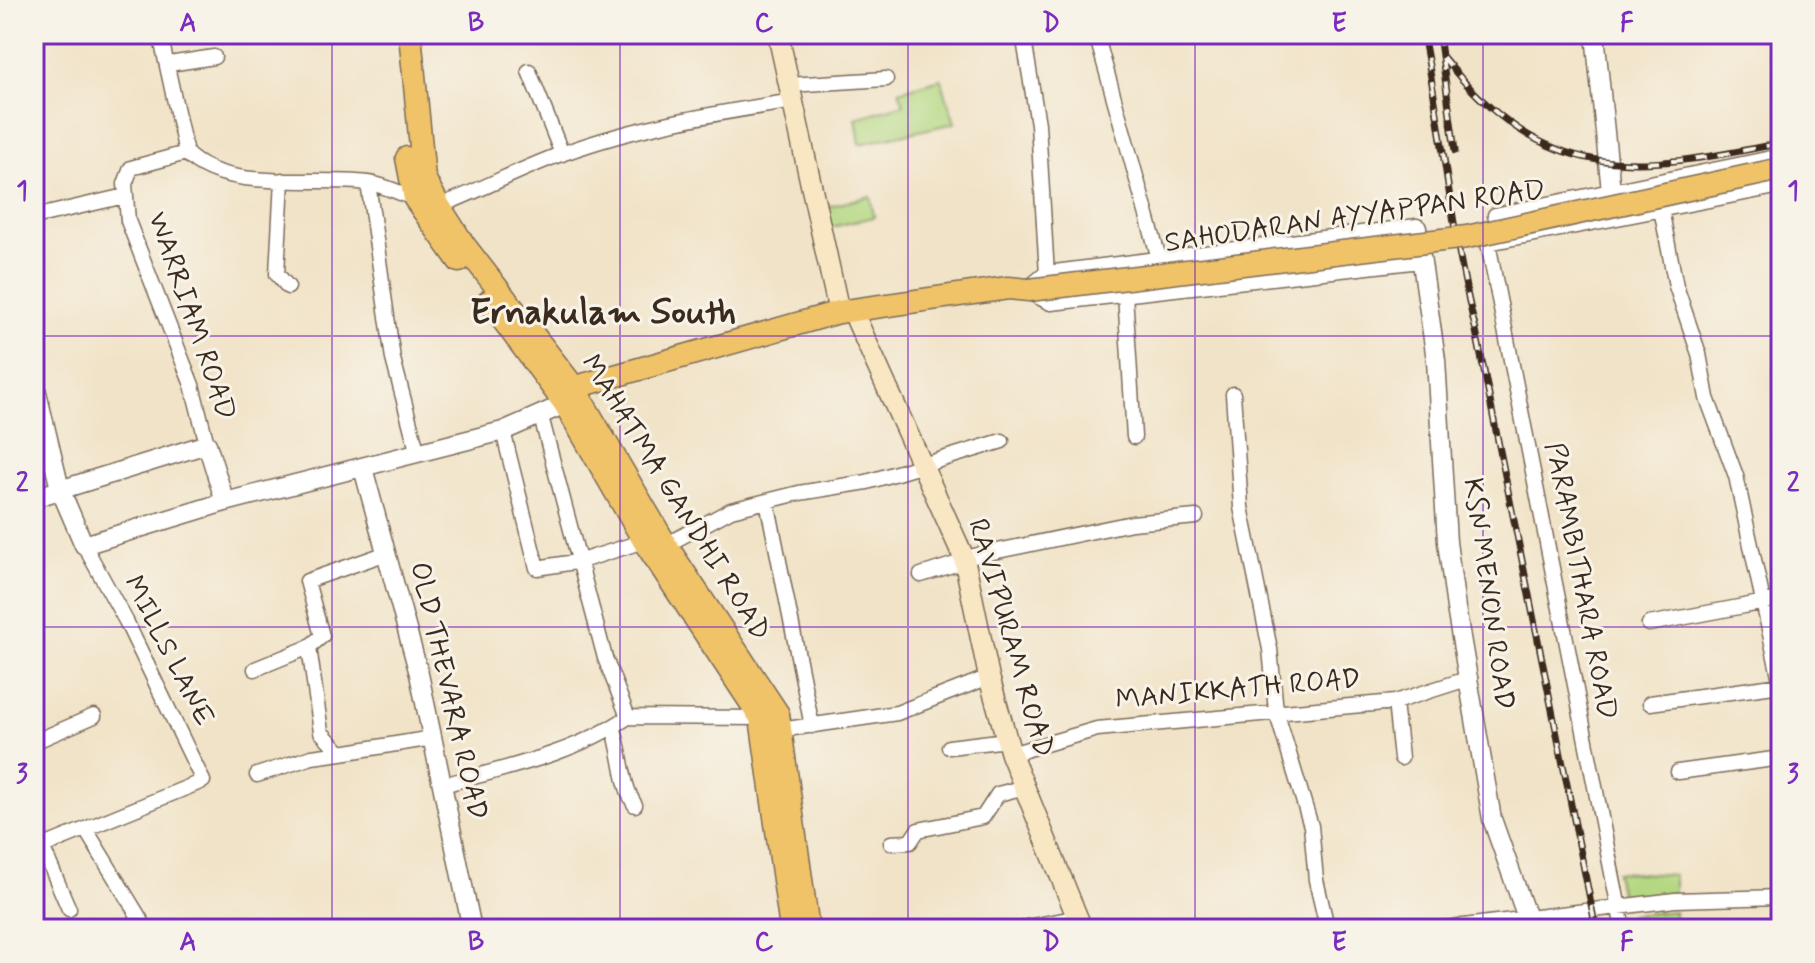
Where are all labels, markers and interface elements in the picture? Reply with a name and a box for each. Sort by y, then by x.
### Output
text: A [179,7,197,41]
text: B [468,7,484,41]
text: C [755,7,774,41]
text: D [1042,7,1060,41]
text: E [1331,7,1347,41]
text: F [1620,7,1634,41]
street label: SAHODARAN AYYAPPAN ROAD [1162,172,1548,262]
text: 1 [16,175,28,209]
text: 1 [1787,175,1799,209]
street label: WARRIAM ROAD [138,207,244,425]
district label: Ernakulam South [470,290,736,337]
street label: MAHATMA GANDHI ROAD [572,348,778,648]
street label: PARAMBITHARA ROAD [1535,439,1625,723]
text: 2 [16,467,29,501]
text: 2 [1787,467,1800,501]
street label: KSN MENON ROAD [1453,476,1523,712]
street label: RAVIPURAM ROAD [958,515,1062,761]
street label: OLD THEVARA ROAD [400,558,496,824]
street label: MILLS LANE [114,569,222,733]
street label: MANIKKATH ROAD [1114,661,1362,719]
text: 3 [16,758,28,792]
text: 3 [1787,758,1799,792]
text: A [179,926,197,960]
text: B [468,926,484,960]
text: C [755,926,774,960]
text: D [1042,926,1060,960]
text: E [1331,926,1347,960]
text: F [1620,926,1634,960]

